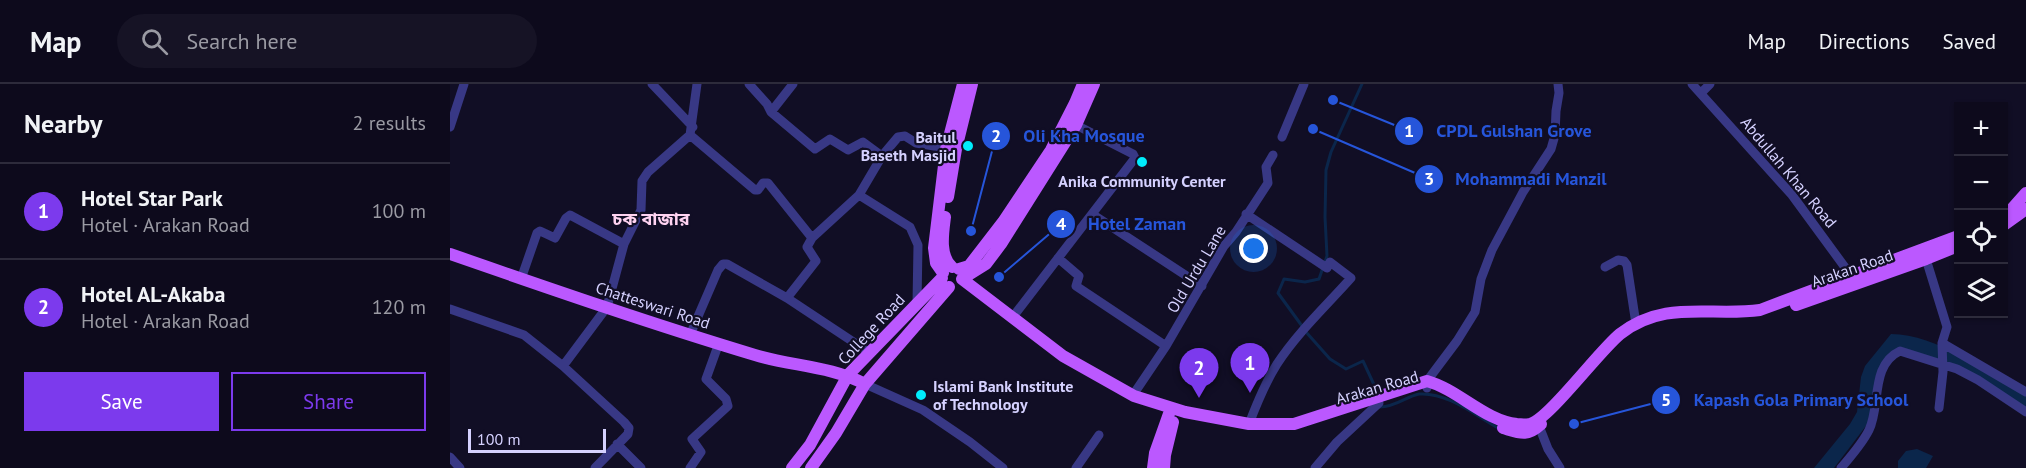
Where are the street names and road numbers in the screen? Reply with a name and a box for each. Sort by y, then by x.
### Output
street label: Abdullah Khan Road [1737,112,1841,232]
street label: Old Urdu Lane [1162,222,1230,316]
street label: Arakan Road [1808,245,1896,291]
street label: Chatteswari Road [593,277,713,333]
street label: College Road [833,290,909,368]
street label: Arakan Road [1333,366,1421,408]

